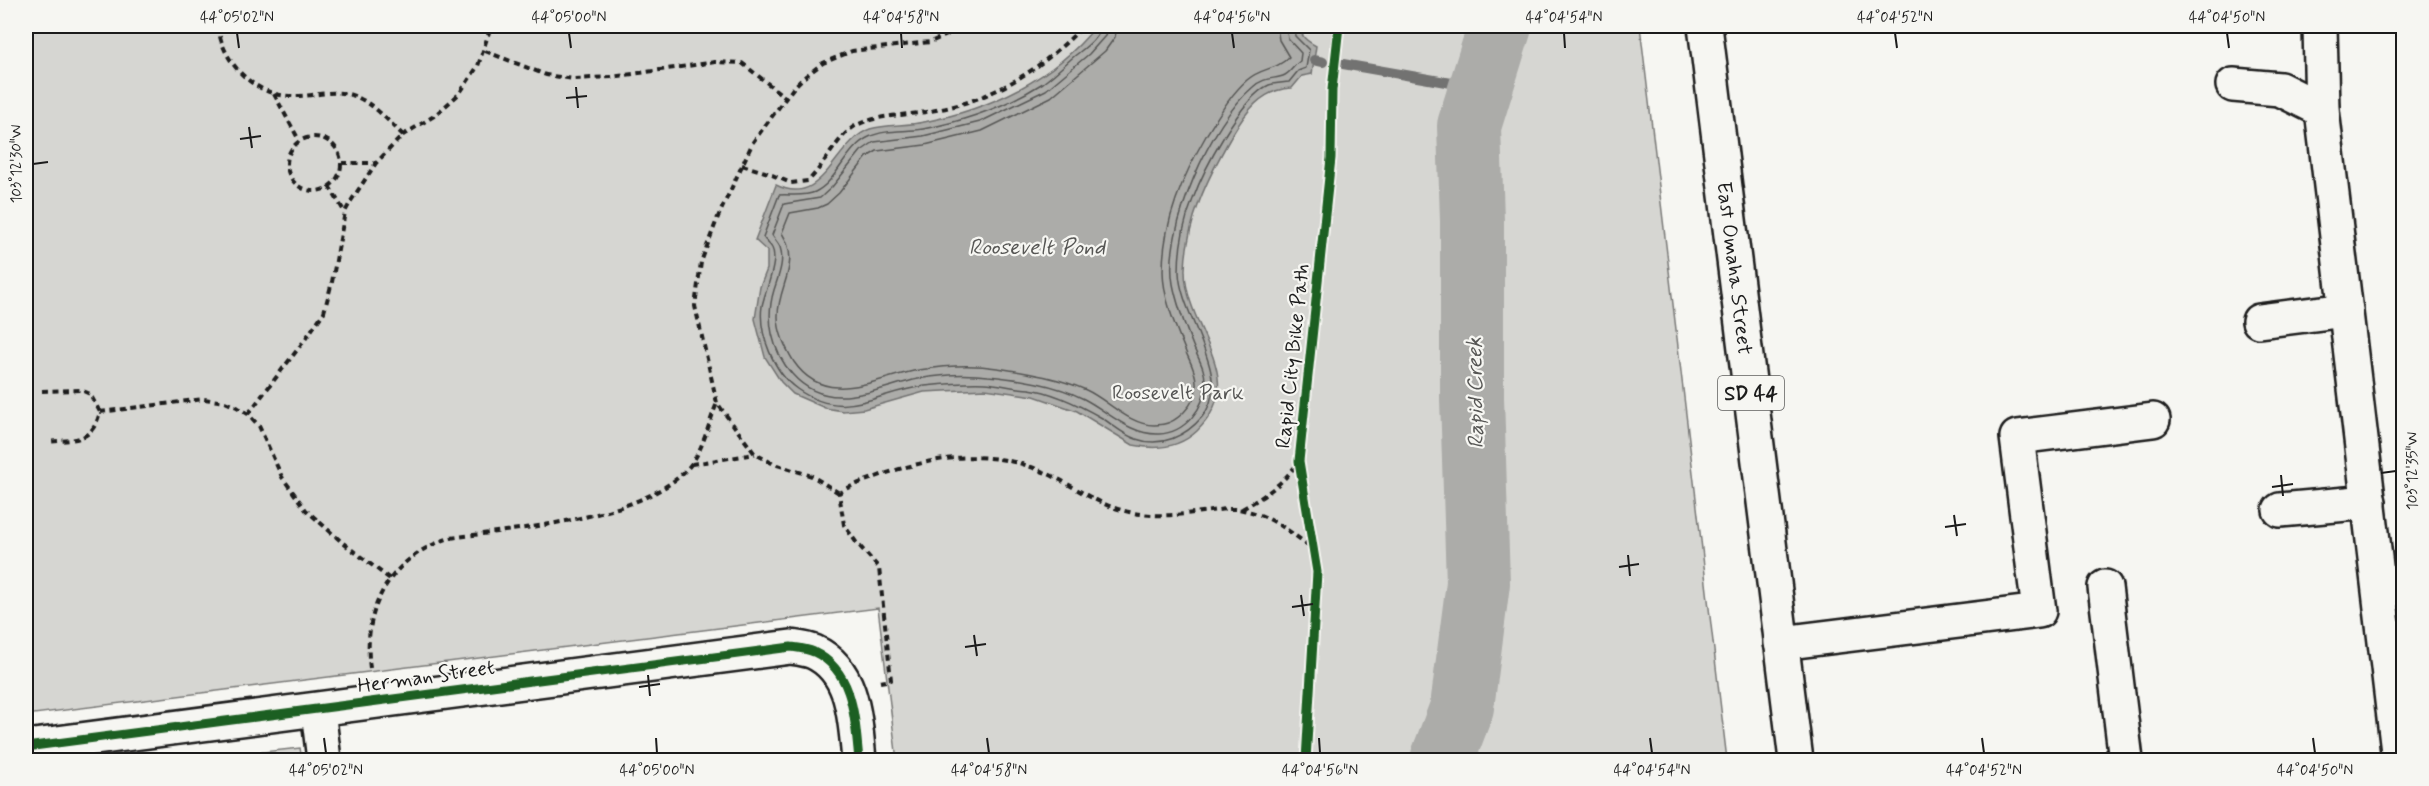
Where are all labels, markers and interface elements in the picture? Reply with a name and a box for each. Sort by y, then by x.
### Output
text: 44°05'02"N [200,8,274,28]
text: 44°05'00"N [532,8,606,28]
text: 44°04'58"N [863,8,939,28]
text: 44°04'56"N [1194,8,1270,28]
text: 44°04'54"N [1525,8,1603,28]
text: 44°04'52"N [1857,8,1933,28]
text: 44°04'50"N [2189,8,2265,28]
text: 103°12'30"W [7,125,27,203]
street label: East Omaha Street [1709,180,1759,357]
water label: Roosevelt Pond [969,234,1107,262]
street label: Rapid City Bike Path [1269,262,1317,450]
water label: Rapid Creek [1461,337,1491,449]
road number: SD 44 [1718,376,1784,410]
park label: Roosevelt Park [1112,379,1244,407]
text: 103°12'35"W [2403,432,2423,510]
street label: Herman Street [356,653,497,700]
text: 44°05'02"N [289,761,363,781]
text: 44°05'00"N [620,761,694,781]
text: 44°04'58"N [951,761,1027,781]
text: 44°04'56"N [1282,761,1358,781]
text: 44°04'54"N [1613,761,1691,781]
text: 44°04'52"N [1946,761,2022,781]
text: 44°04'50"N [2277,761,2353,781]

